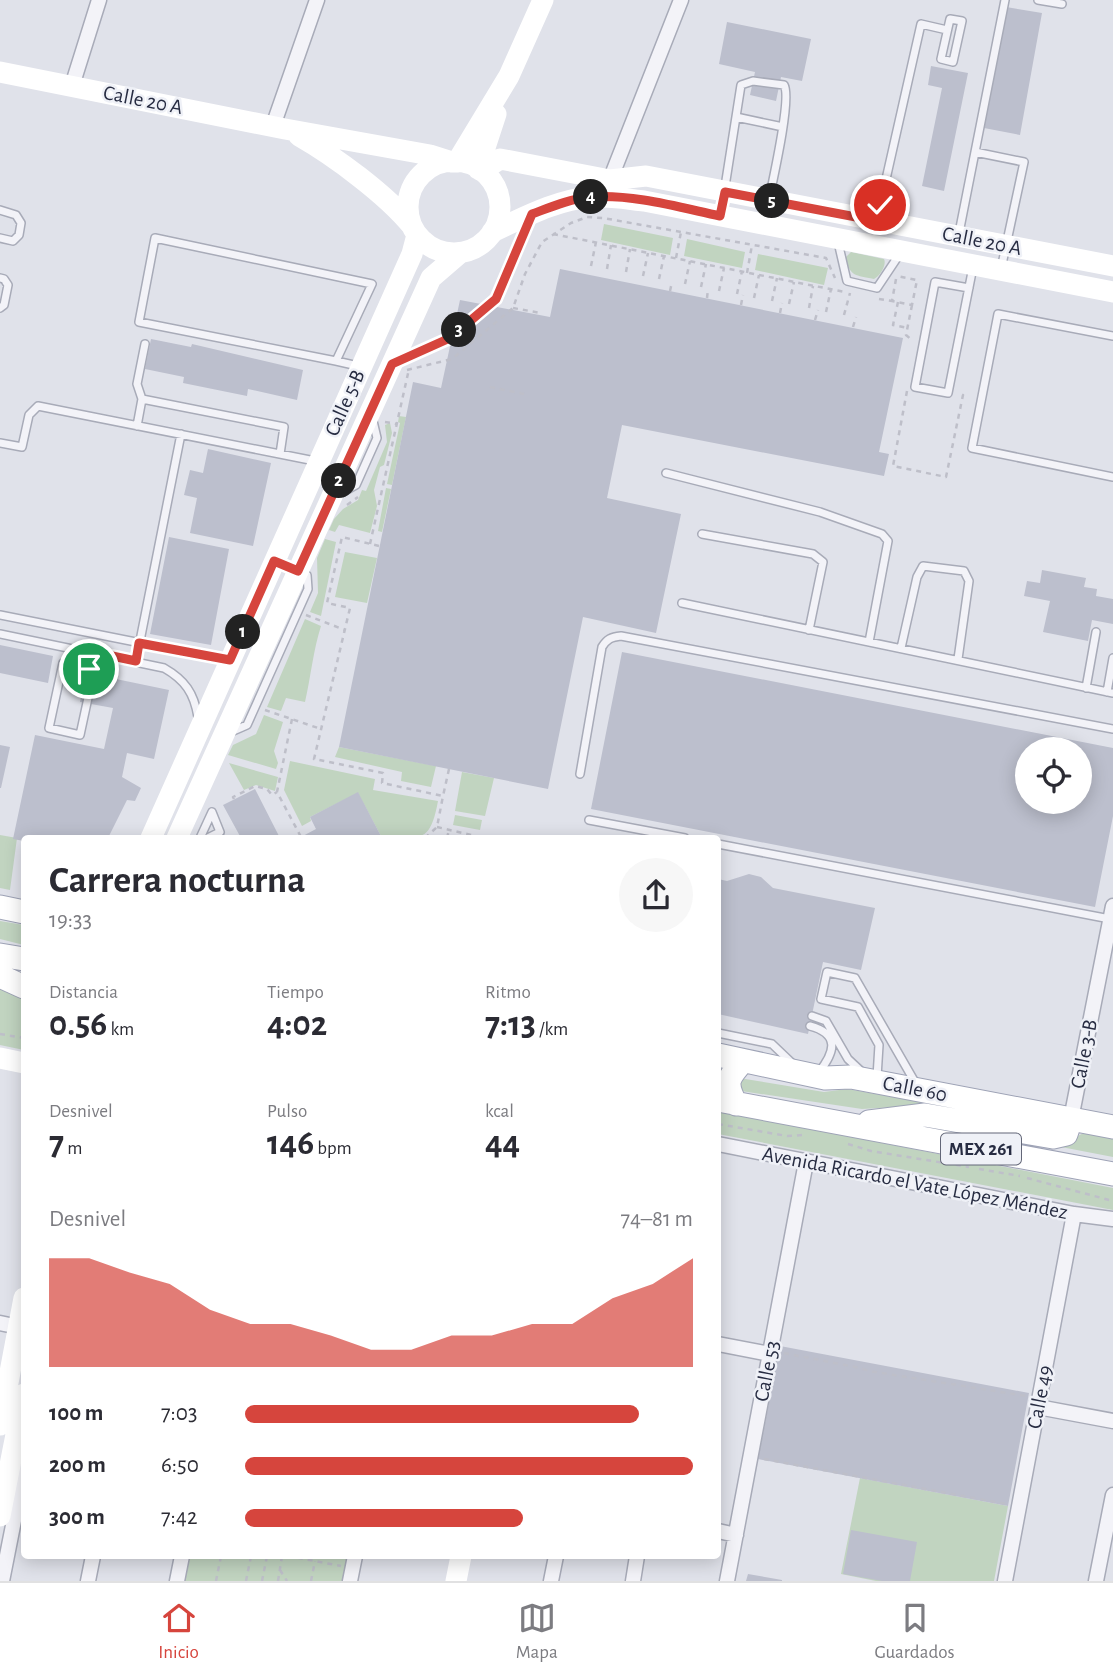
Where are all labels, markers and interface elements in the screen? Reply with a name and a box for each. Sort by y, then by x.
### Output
street label: Calle 20 A [102,82,184,118]
pin [850,175,910,235]
pin: 4 [574,180,608,214]
pin: 5 [754,184,790,218]
icon: check [861,186,899,224]
text: 4 [586,187,595,206]
text: 5 [767,191,776,210]
street label: Calle 20 A [941,223,1023,259]
pin: 3 [442,312,476,348]
text: 3 [454,320,463,339]
street label: Calle 5-B [321,367,369,439]
pin: 2 [322,463,356,498]
text: 2 [334,471,343,490]
pin: 1 [226,614,260,650]
text: 1 [239,622,246,641]
pin [59,639,119,699]
icon: arrive [70,650,108,688]
map controls [1015,737,1092,814]
button: locate [1015,737,1092,814]
button: share [619,858,693,932]
text: Carrera nocturna [49,862,306,900]
text: 19:33 [49,909,92,932]
text: Distancia [49,983,118,1002]
text: Tiempo [267,983,324,1002]
text: Ritmo [485,983,531,1002]
text: 0.56 [49,1007,107,1042]
text: 4:02 [267,1007,327,1042]
text: 7:13 [485,1007,536,1042]
street label: Calle 3-B [1067,1018,1101,1090]
text: km [107,1020,134,1039]
text: /km [536,1020,568,1039]
street label: Calle 60 [881,1072,949,1106]
text: Desnivel [49,1102,113,1121]
text: Pulso [267,1102,307,1121]
text: kcal [485,1102,514,1121]
text: 7 [49,1126,64,1161]
text: 146 [267,1126,314,1161]
text: 44 [485,1126,520,1161]
road number: MEX 261 [941,1134,1021,1164]
text: m [64,1139,82,1158]
text: bpm [314,1139,352,1158]
street label: Avenida Ricardo el Vate López Méndez [760,1143,1070,1223]
text: Desnivel [49,1208,126,1231]
text: 74–81 m [620,1208,693,1231]
street label: Calle 53 [751,1339,783,1403]
street label: Calle 49 [1024,1364,1056,1430]
text: 100 m [49,1402,103,1425]
text: 7:03 [161,1402,197,1425]
text: 200 m [49,1454,106,1477]
text: 6:50 [161,1454,199,1477]
text: 300 m [49,1506,105,1529]
text: 7:42 [161,1506,197,1529]
tab: Inicio [158,1599,199,1664]
tab: Mapa [516,1599,558,1664]
tab: Guardados [874,1599,955,1664]

